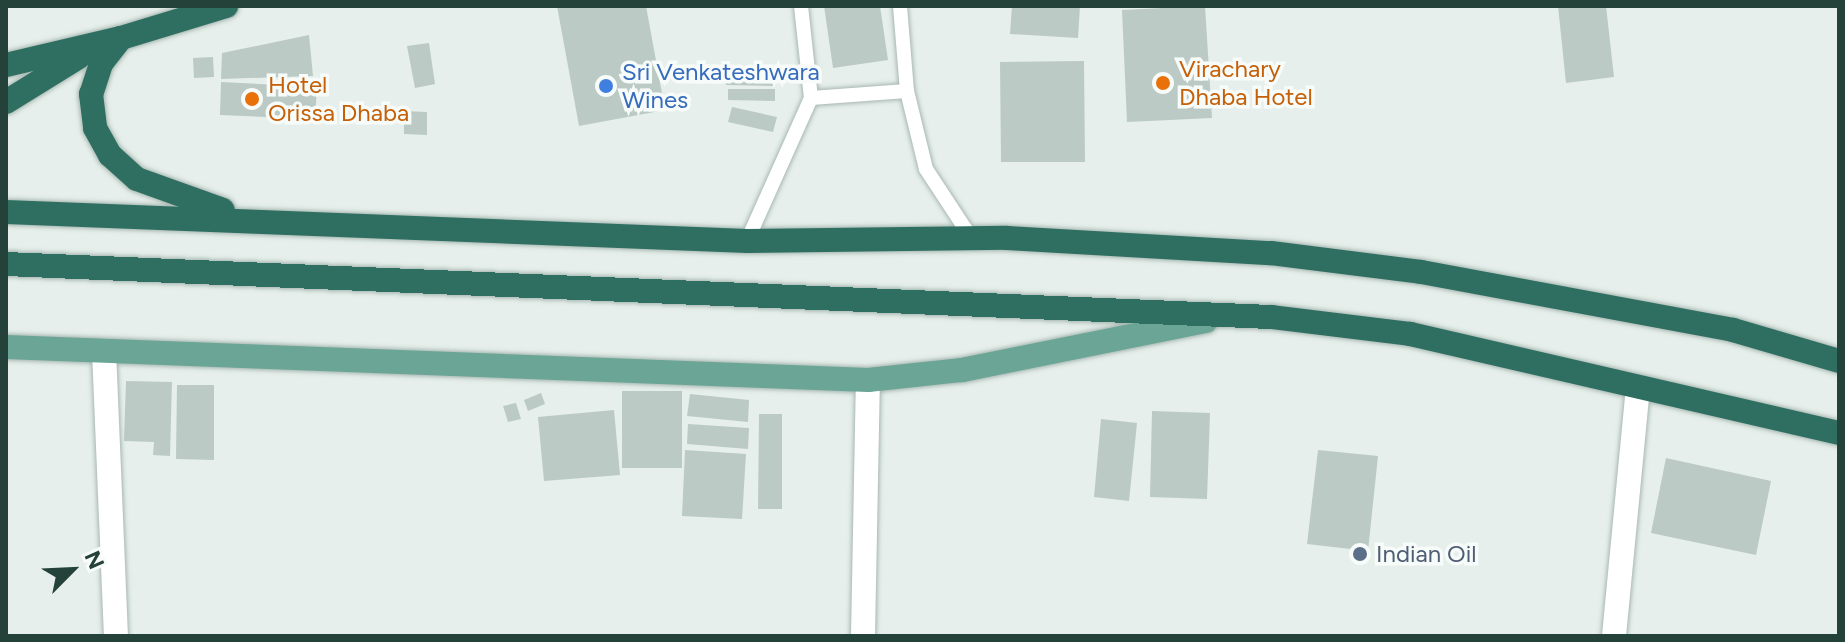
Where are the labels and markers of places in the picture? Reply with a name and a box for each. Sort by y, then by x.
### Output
place label: Virachary Dhaba Hotel [1179,55,1313,111]
place label: Sri Venkateshwara Wines [622,58,820,114]
place label: Hotel Orissa Dhaba [268,71,409,127]
marker: Virachary Dhaba Hotel [1154,74,1172,92]
marker: Sri Venkateshwara Wines [597,77,615,95]
marker: Hotel Orissa Dhaba [243,90,261,108]
place label: Indian Oil [1376,540,1477,568]
marker: Indian Oil [1351,545,1369,563]

